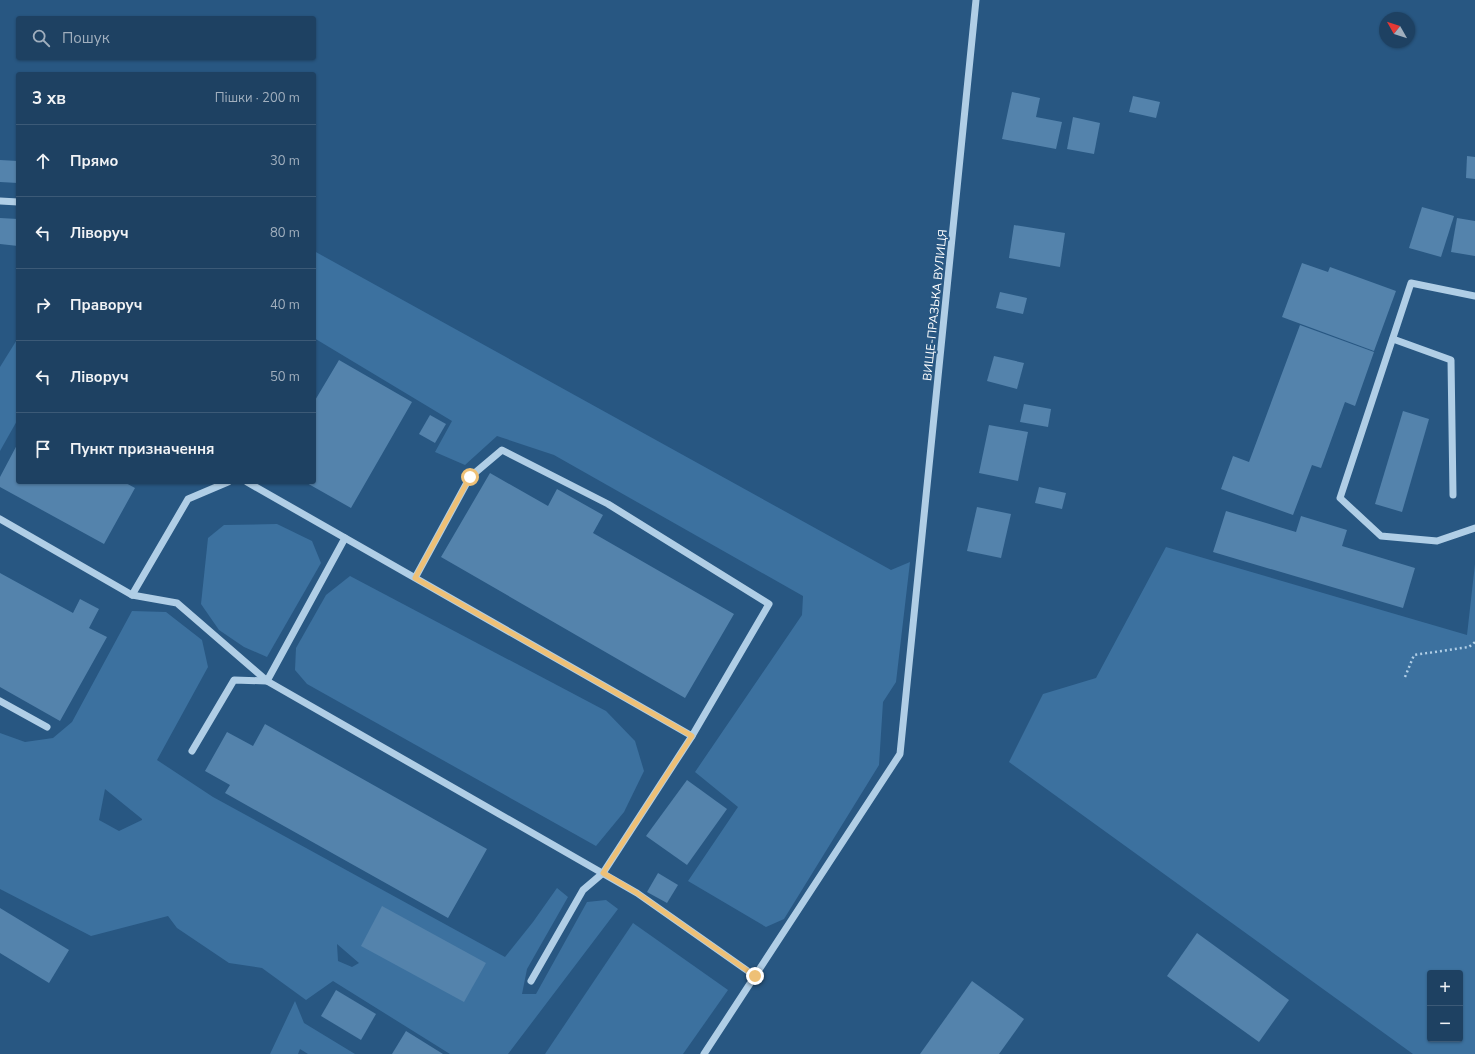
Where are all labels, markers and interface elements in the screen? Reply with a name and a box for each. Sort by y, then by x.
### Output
north arrow [1379,12,1415,48]
search box [16,16,316,60]
icon: search [30,27,52,49]
text: Пошук [62,28,110,48]
text: 3 хв [32,87,66,110]
text: Пішки · 200 m [215,89,300,107]
icon: ahead [32,150,54,172]
text: Прямо [70,151,118,171]
text: 30 m [270,152,300,170]
icon: left [32,222,54,244]
text: Ліворуч [70,223,129,243]
text: 80 m [270,224,300,242]
street label: ВИЩЕ-ПРАЗЬКА ВУЛИЦЯ [919,228,951,382]
icon: right [32,294,54,316]
text: Праворуч [70,295,142,315]
text: 40 m [270,296,300,314]
icon: left [32,366,54,388]
text: Ліворуч [70,367,129,387]
text: 50 m [270,368,300,386]
icon: arrive [32,438,54,460]
text: Пункт призначення [70,439,215,459]
route start [461,468,479,486]
route end [746,967,764,985]
map controls [1427,970,1463,1042]
button: + [1427,970,1463,1006]
button: − [1427,1006,1463,1042]

